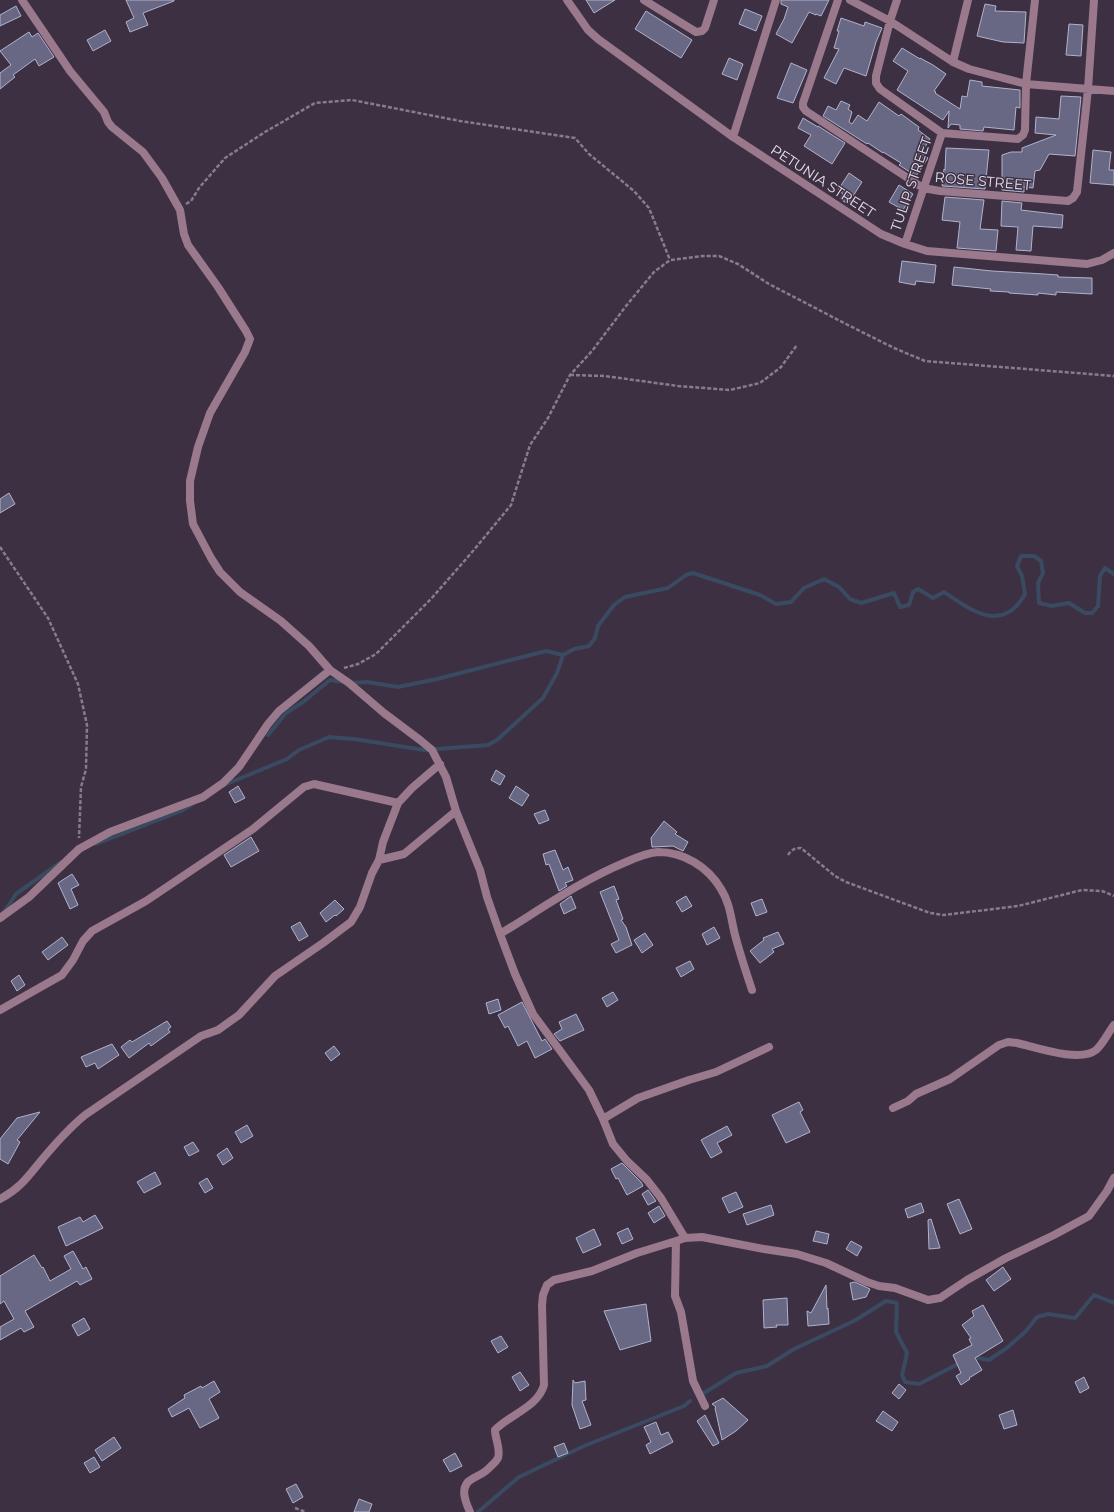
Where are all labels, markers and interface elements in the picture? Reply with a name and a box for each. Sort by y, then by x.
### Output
street label: TULIP STREET [886,134,936,234]
street label: PETUNIA STREET [767,141,879,221]
street label: ROSE STREET [934,168,1032,194]

